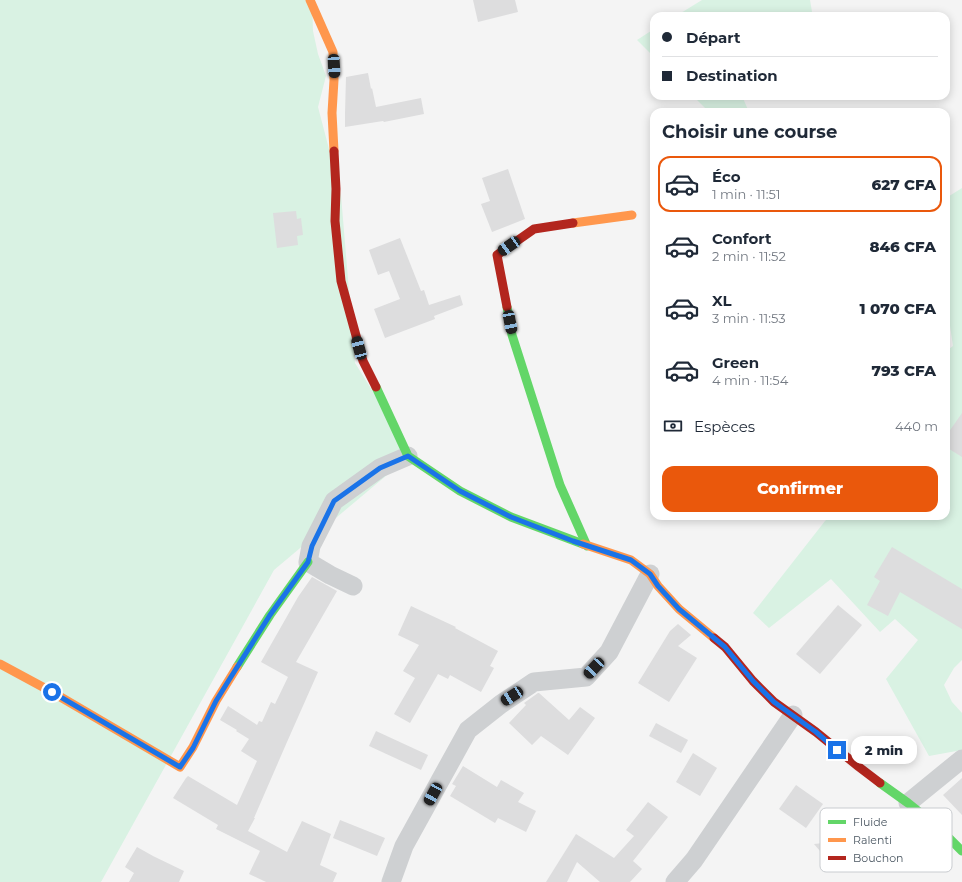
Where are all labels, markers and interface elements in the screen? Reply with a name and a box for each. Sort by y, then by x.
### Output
text: Départ [686,28,741,47]
car [327,54,341,78]
text: Destination [686,66,778,85]
text: Choisir une course [662,121,837,143]
icon: car [664,166,700,202]
text: Éco [712,167,741,186]
text: 627 CFA [871,175,936,194]
text: 1 min · 11:51 [712,186,780,202]
icon: car [664,228,700,264]
text: Confort [712,229,772,248]
car [496,234,522,258]
text: 846 CFA [869,237,936,256]
text: 2 min · 11:52 [712,248,786,264]
icon: car [664,290,700,326]
text: XL [712,291,731,310]
text: 1 070 CFA [860,299,936,318]
car [502,309,518,335]
text: 3 min · 11:53 [712,310,786,326]
car [350,335,368,361]
icon: car [664,352,700,388]
text: Green [712,353,759,372]
text: 793 CFA [872,361,936,380]
text: 4 min · 11:54 [712,372,788,388]
icon: cash [662,415,684,437]
text: Espèces [694,417,755,436]
text: 440 m [895,418,938,434]
button: Confirmer [662,466,938,512]
car [581,655,607,681]
route start [43,683,61,701]
car [499,684,525,708]
callout: 2 min [851,736,917,764]
route end [828,741,846,759]
text: 2 min [865,742,903,758]
car [422,781,444,807]
legend [820,808,952,872]
text: Fluide [853,815,888,829]
text: Ralenti [853,833,892,847]
text: Bouchon [853,851,903,865]

